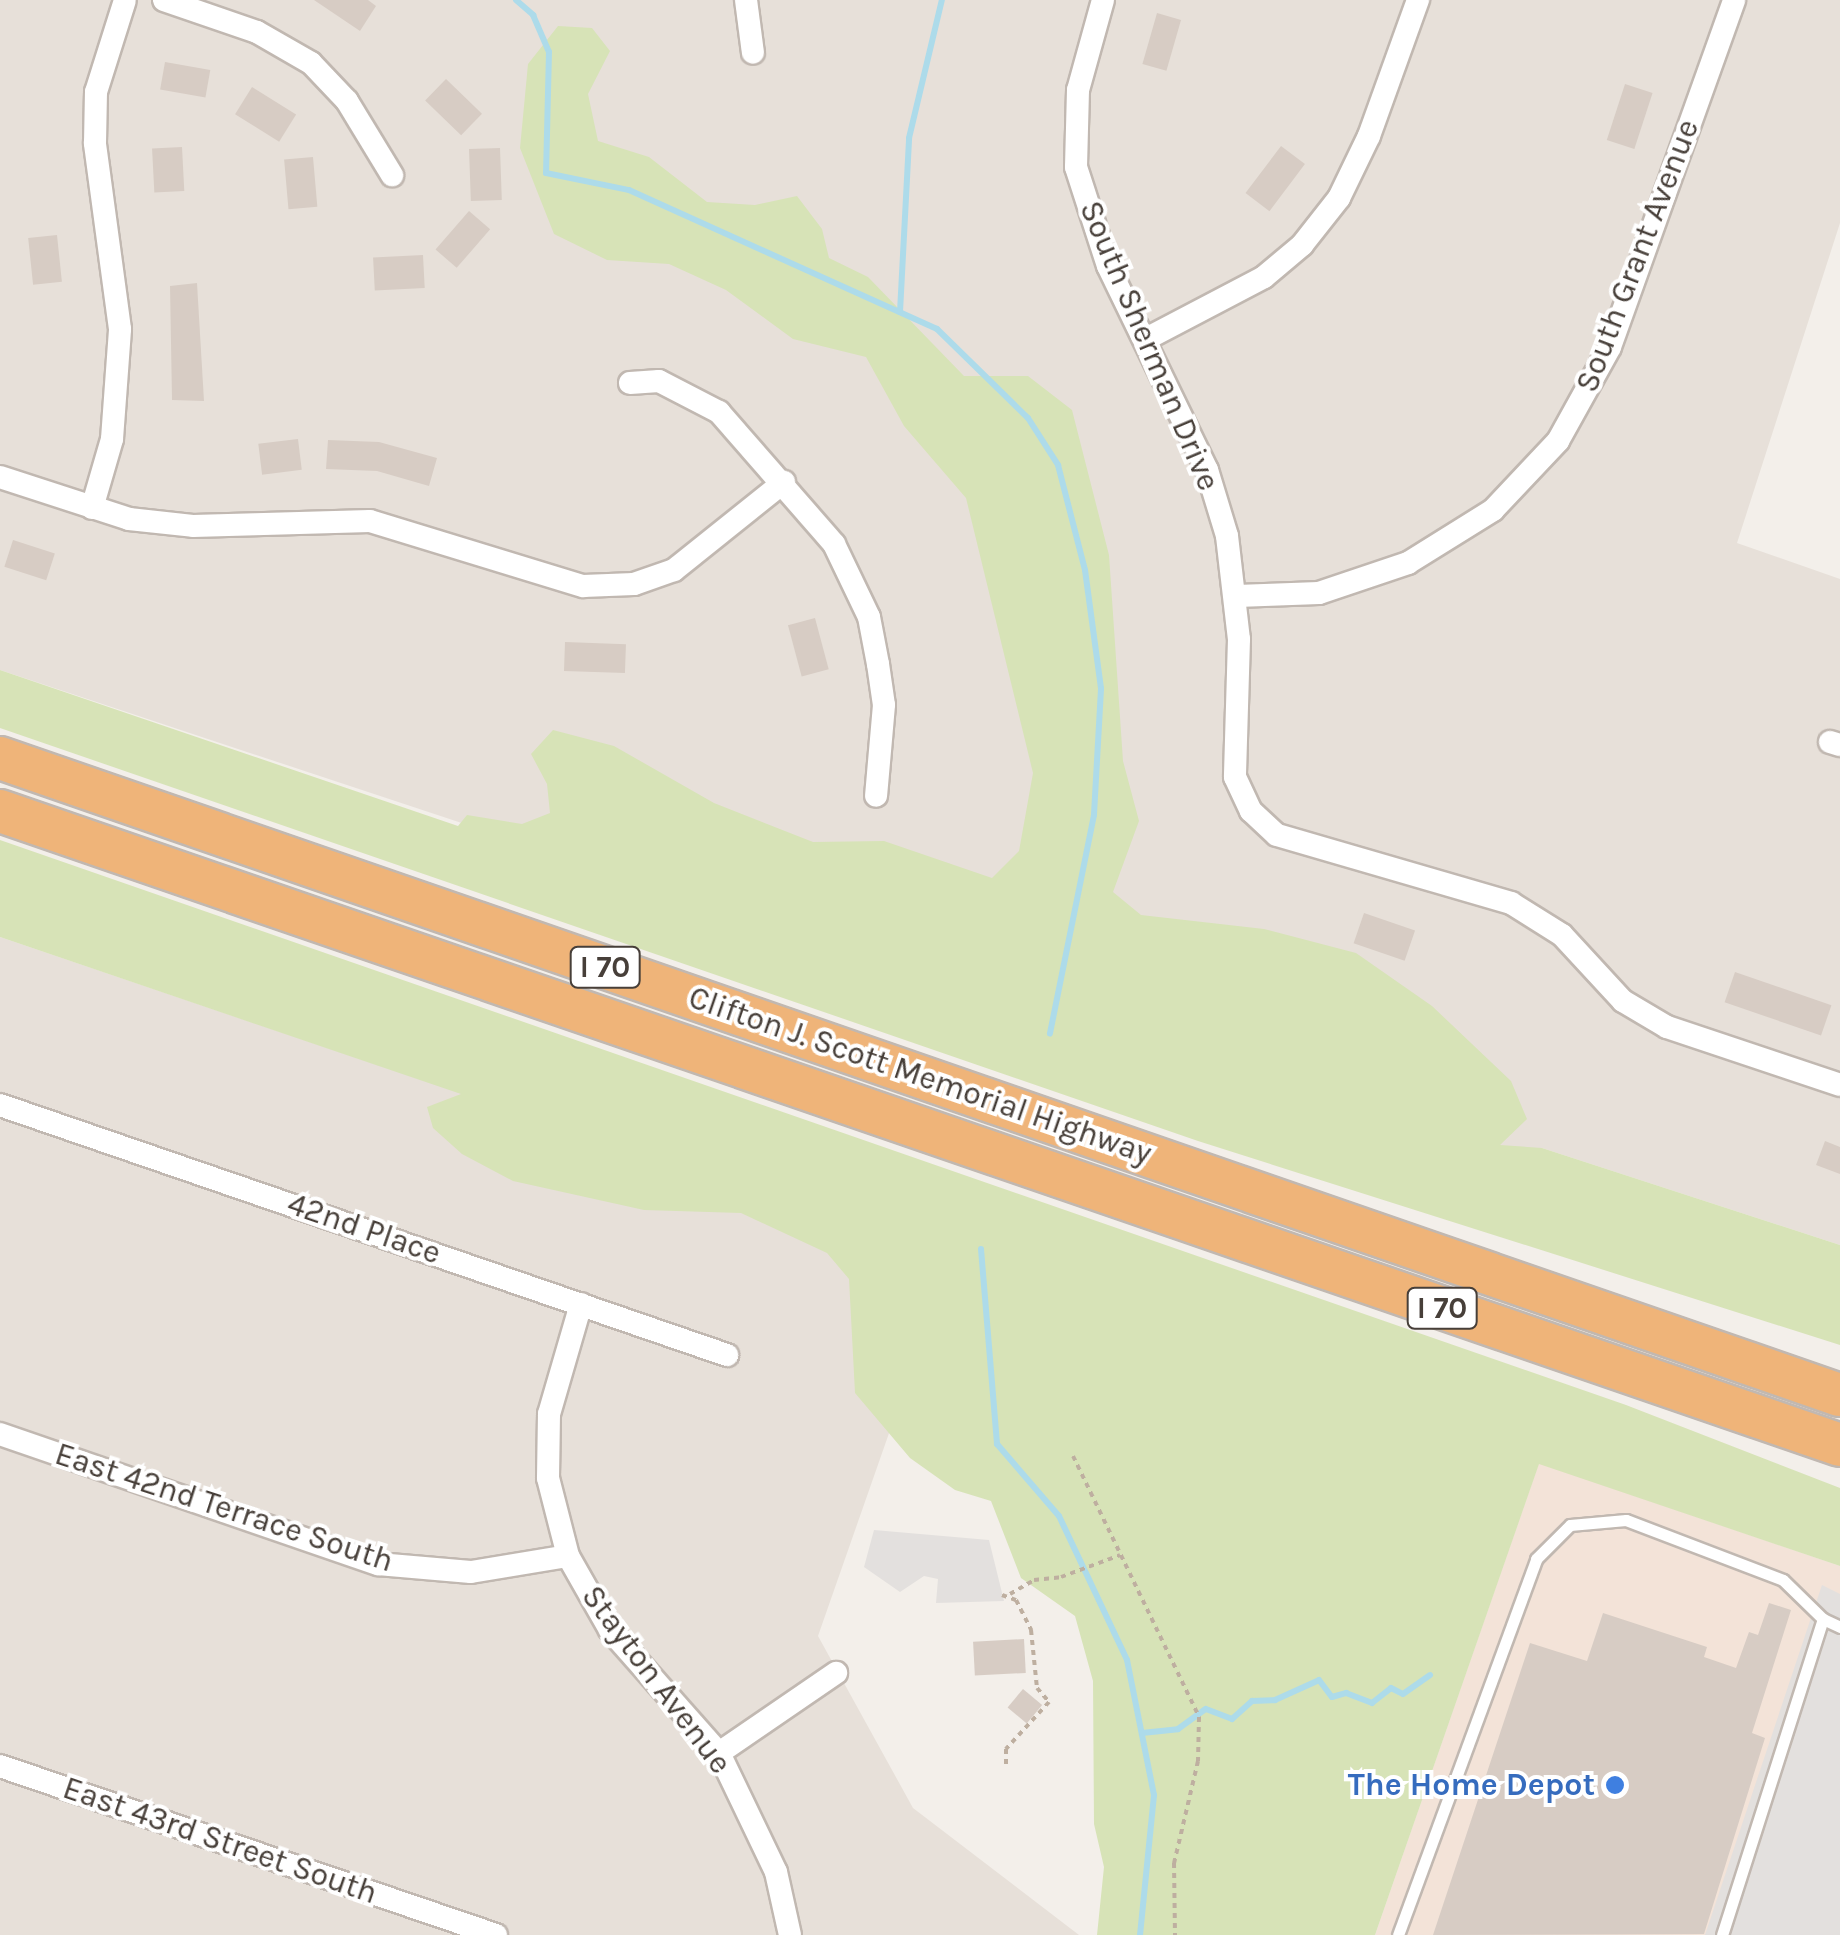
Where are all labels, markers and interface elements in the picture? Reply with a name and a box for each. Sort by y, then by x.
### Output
street label: South Grant Avenue [1568,114,1708,398]
street label: South Sherman Drive [1071,195,1227,497]
road number: I 70 [568,942,642,992]
street label: Clifton J. Scott Memorial Highway [684,979,1156,1173]
street label: 42nd Place [282,1185,446,1273]
road number: I 70 [1404,1283,1480,1333]
street label: East 42nd Terrace South [50,1435,398,1581]
street label: Stayton Avenue [573,1578,739,1782]
place label: The Home Depot [1348,1766,1595,1804]
street label: East 43rd Street South [58,1769,382,1913]
marker: The Home Depot [1604,1774,1626,1796]

